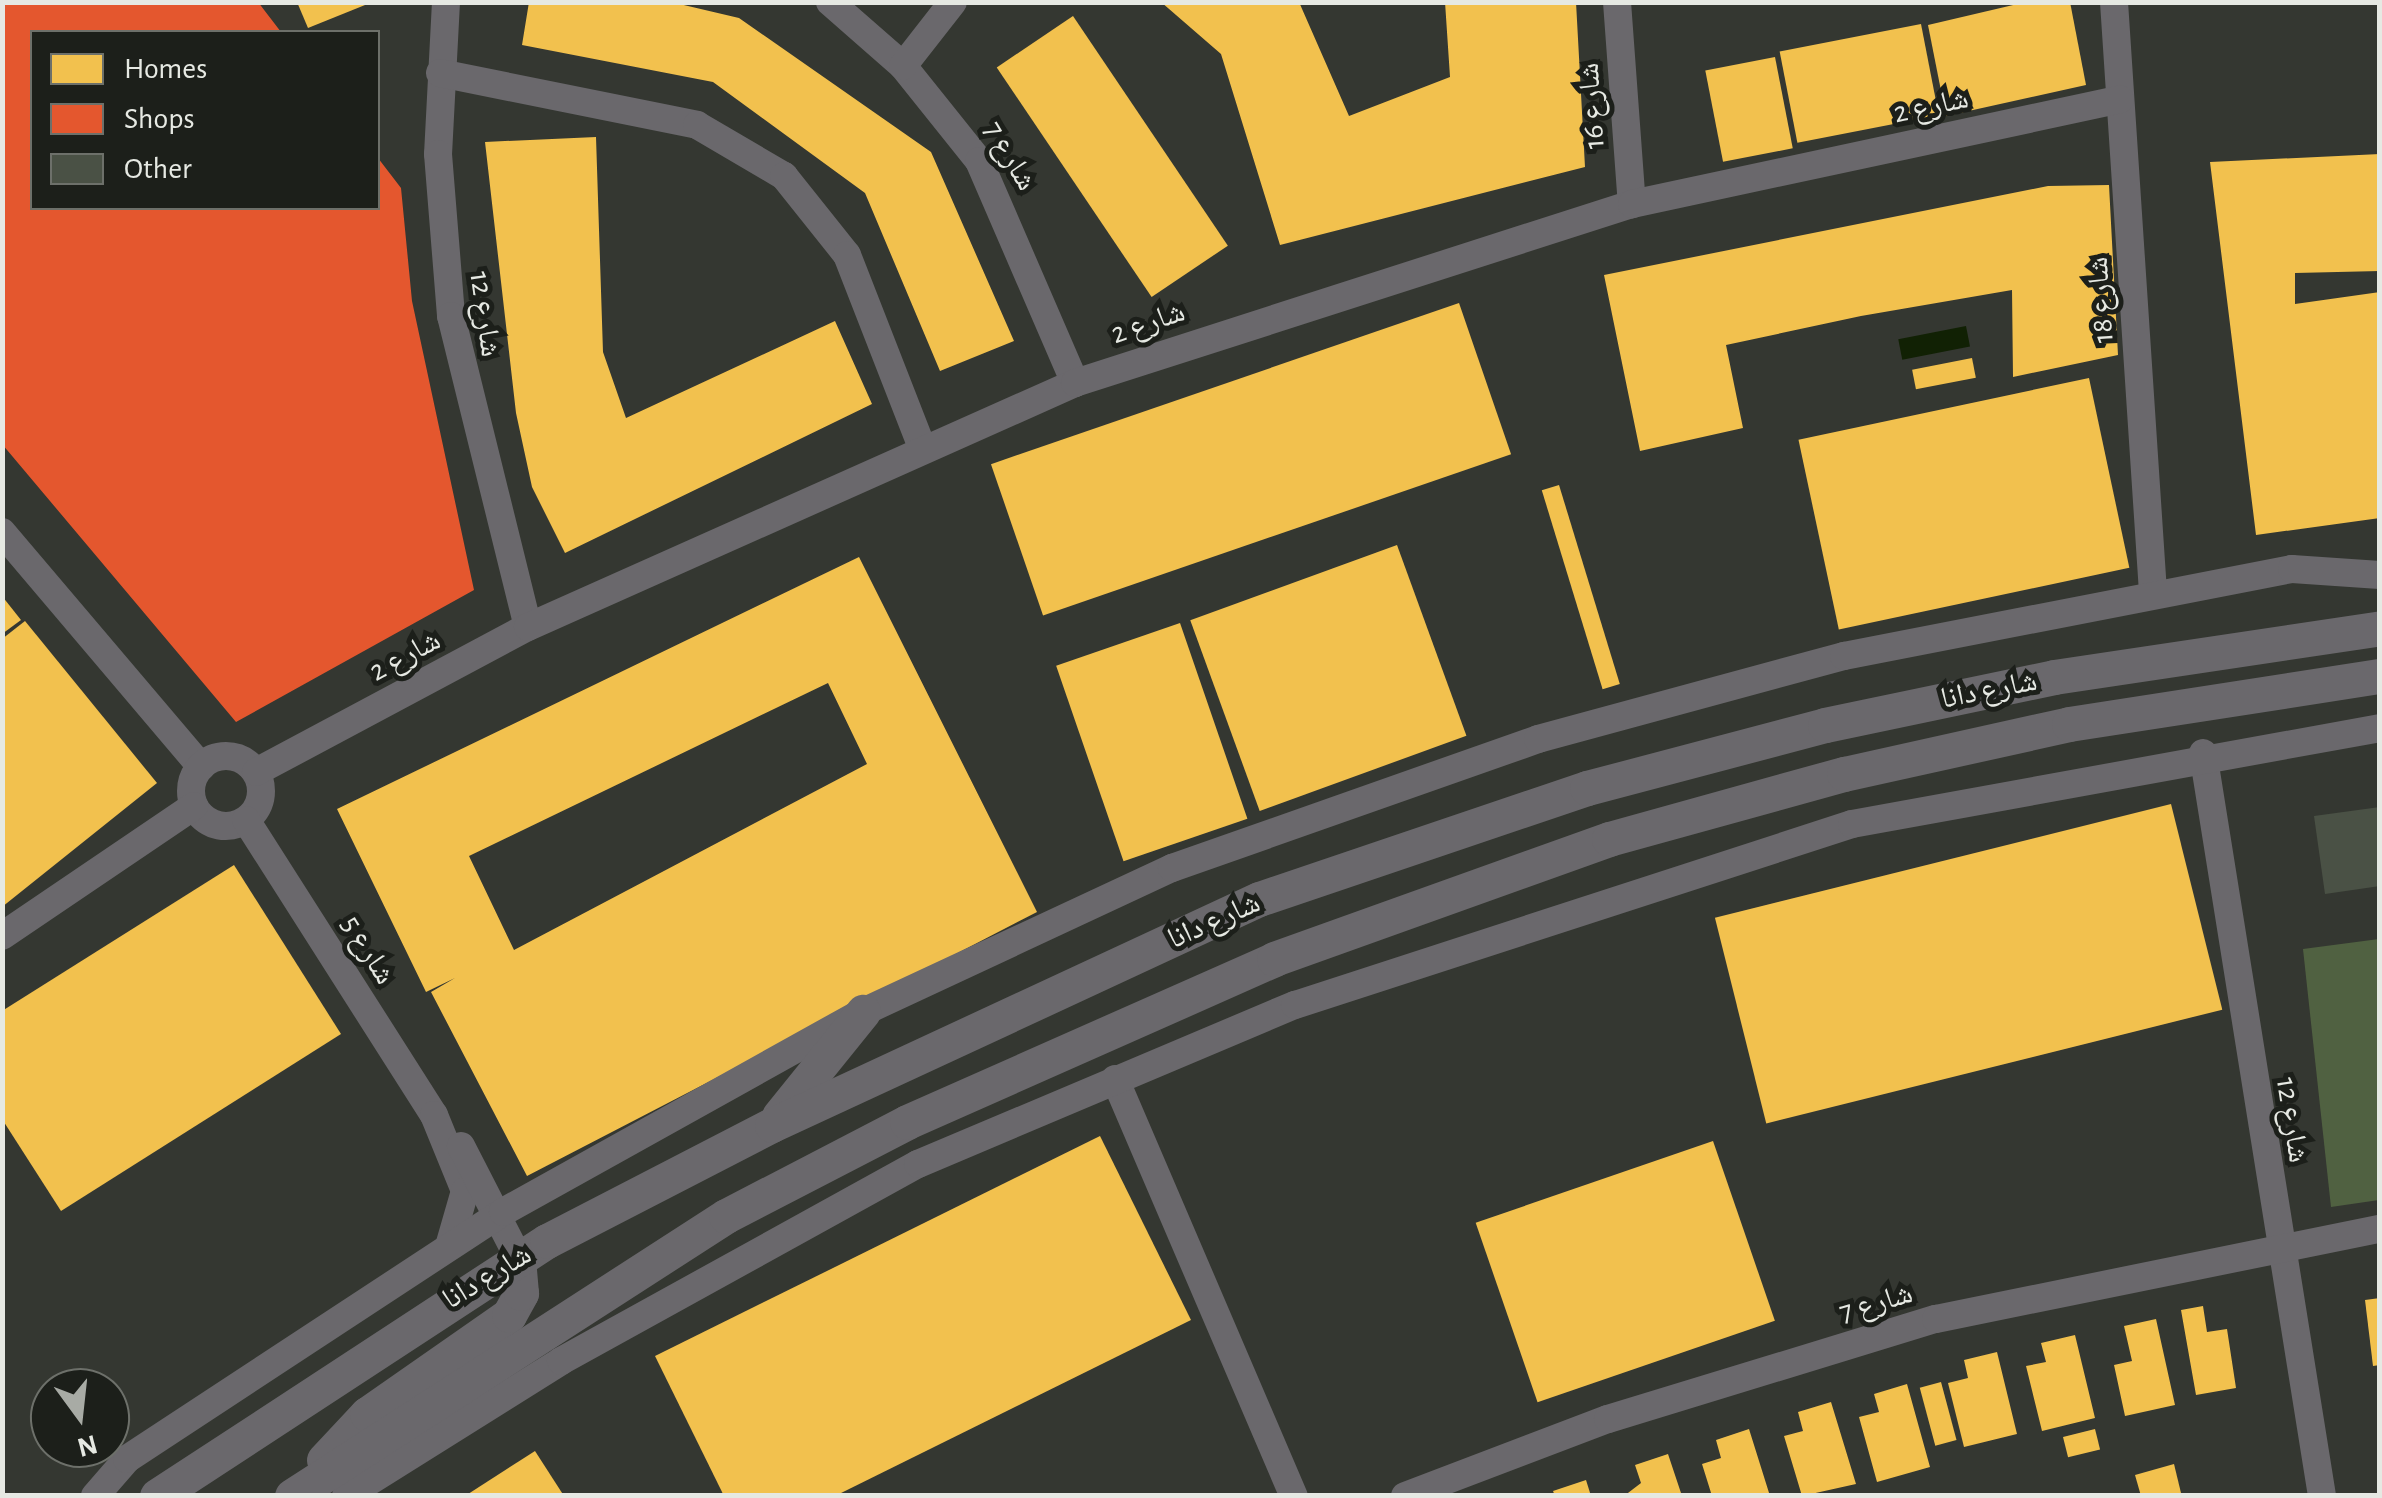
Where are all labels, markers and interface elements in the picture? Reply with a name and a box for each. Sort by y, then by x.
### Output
legend [30,30,380,210]
text: Homes [124,54,207,84]
street label: شارع 16 [1571,62,1613,150]
street label: شارع 2 [1890,81,1972,131]
text: Shops [124,104,195,134]
street label: شارع 7 [975,115,1045,197]
text: Other [124,154,192,184]
street label: شارع 18 [2080,256,2122,344]
street label: شارع 12 [461,269,509,359]
street label: شارع 2 [1106,294,1190,352]
street label: شارع 2 [363,622,447,690]
street label: شارع دانا [1938,663,2040,717]
street label: شارع دانا [1162,885,1266,957]
street label: شارع 5 [333,909,403,991]
street label: شارع 12 [2267,1075,2317,1165]
street label: شارع دانا [436,1236,538,1318]
street label: شارع 7 [1835,1275,1917,1331]
north arrow [30,1368,130,1468]
text: N [74,1429,100,1461]

